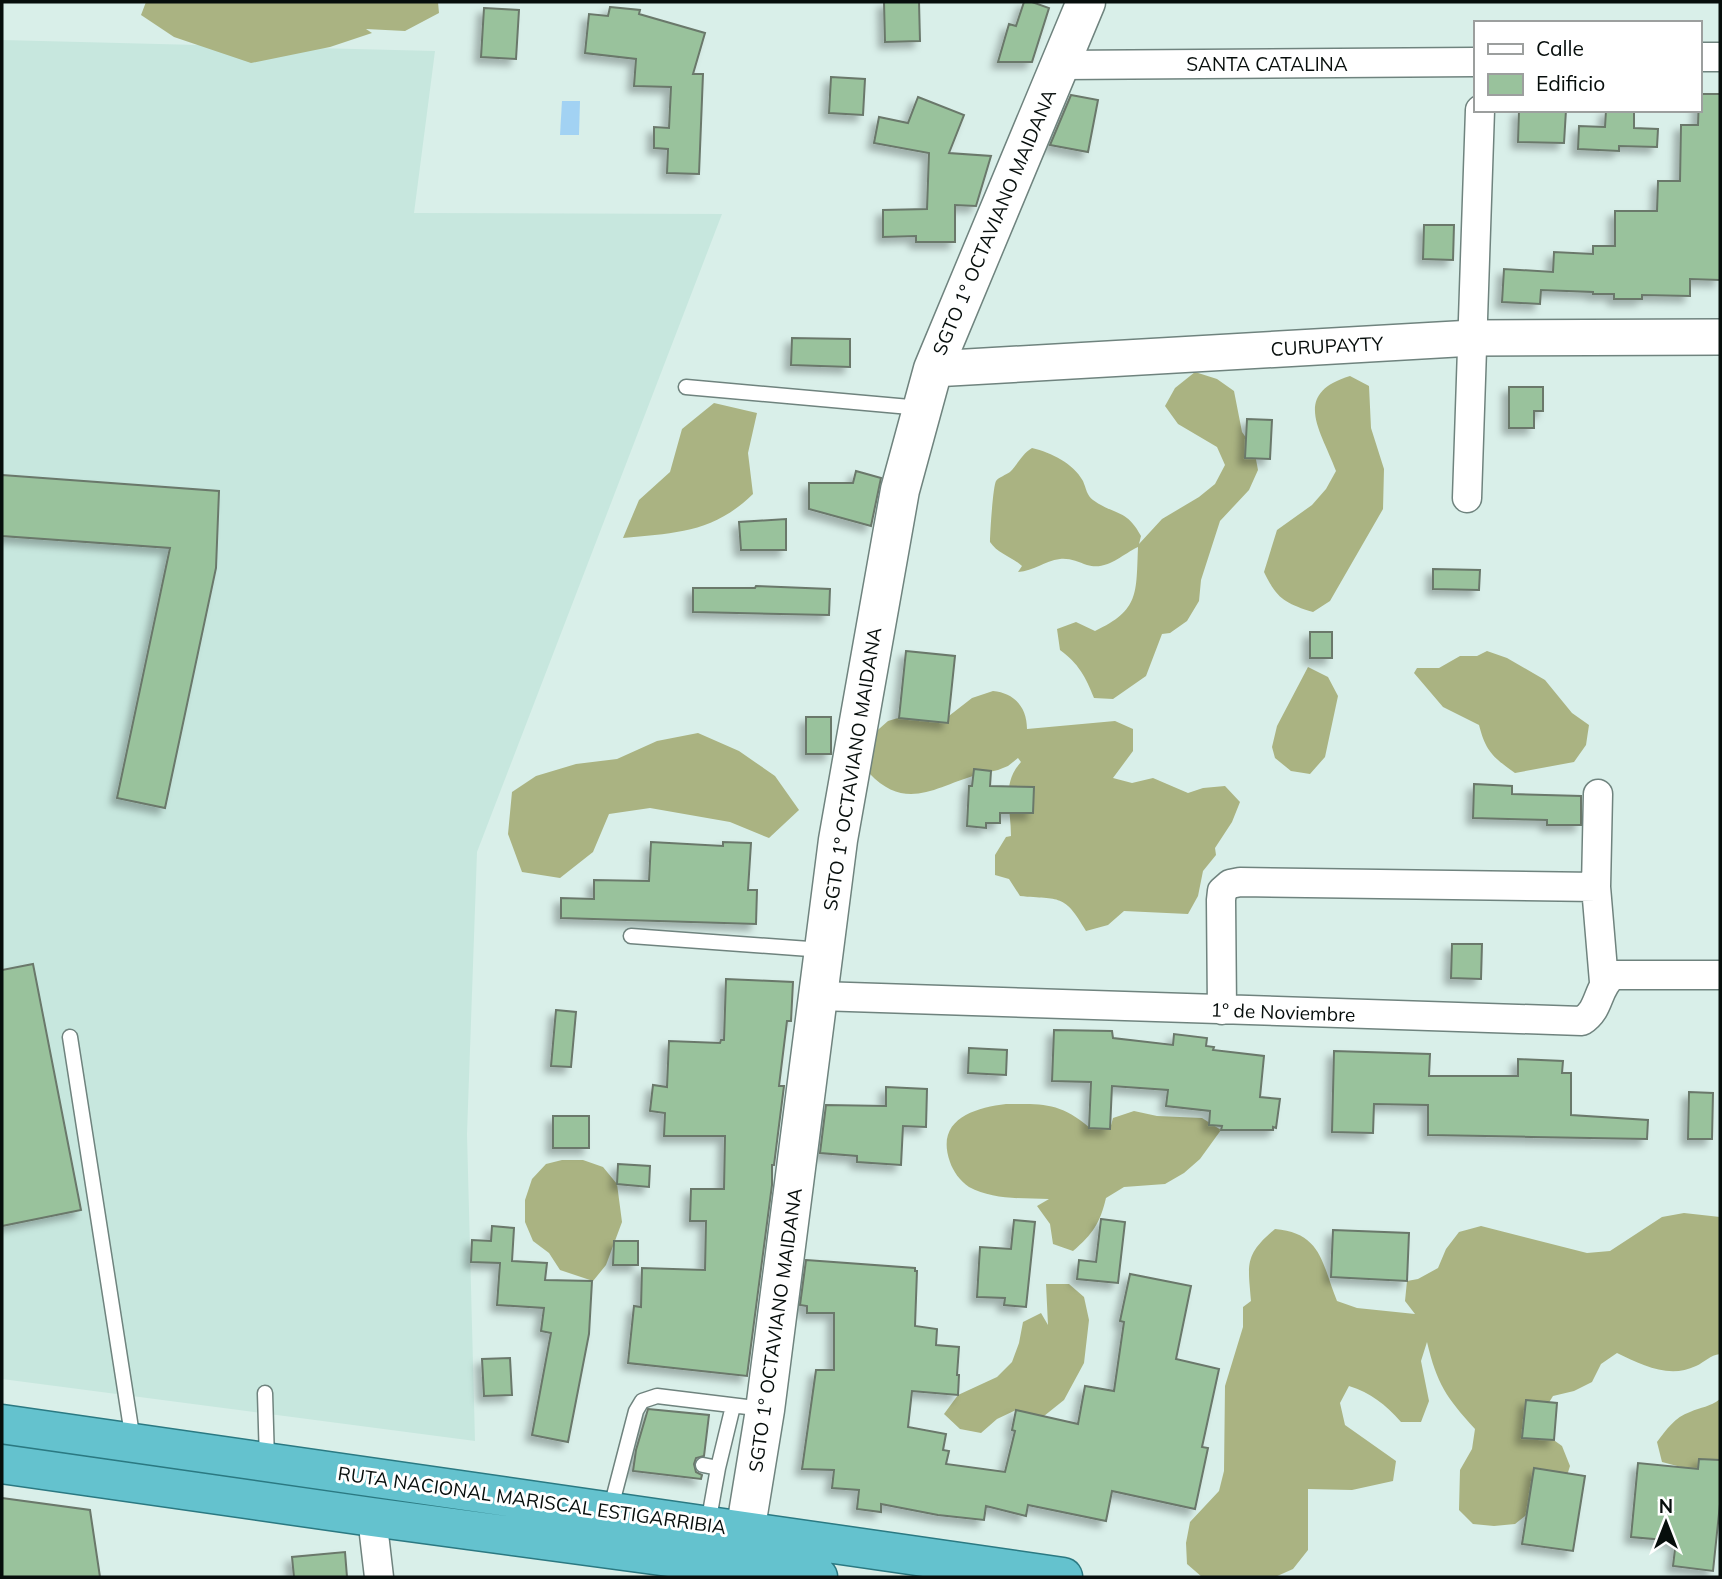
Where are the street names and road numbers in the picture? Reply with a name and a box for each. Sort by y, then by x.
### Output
street label: SANTA CATALINA [1186,52,1348,76]
street label: SGTO 1° OCTAVIANO MAIDANA [927,85,1061,359]
street label: CURUPAYTY [1270,331,1384,361]
street label: SGTO 1° OCTAVIANO MAIDANA [818,625,886,913]
street label: 1º de Noviembre [1210,997,1356,1027]
street label: SGTO 1° OCTAVIANO MAIDANA [743,1186,807,1474]
street label: RUTA NACIONAL MARISCAL ESTIGARRIBIA [336,1461,728,1539]

